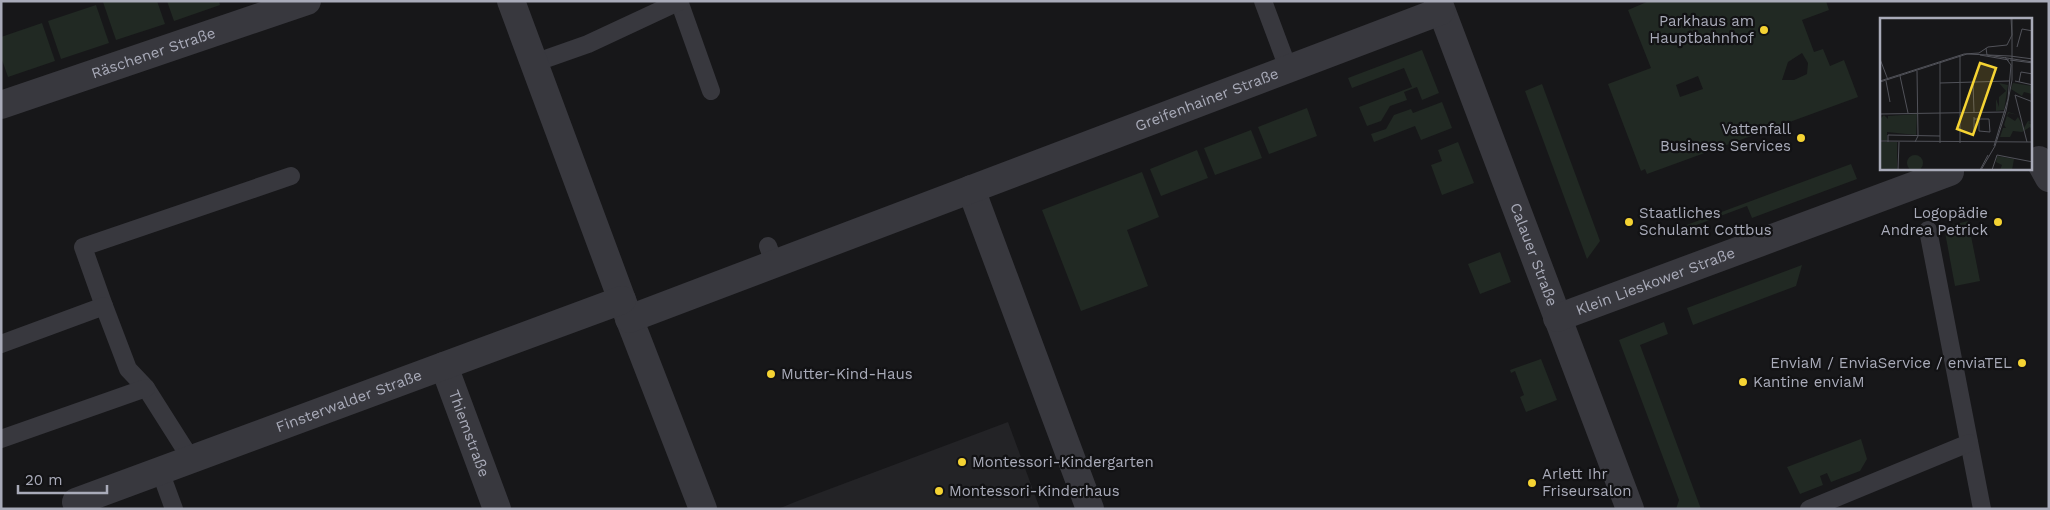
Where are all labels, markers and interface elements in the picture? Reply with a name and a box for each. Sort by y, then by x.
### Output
place label: Parkhaus am Hauptbahnhof [1649,12,1754,47]
inset map [1880,18,2032,170]
street label: Räschener Straße [89,24,218,83]
marker: Parkhaus am Hauptbahnhof [1758,24,1770,36]
street label: Greifenhainer Straße [1133,64,1281,135]
place label: Vattenfall Business Services [1660,120,1791,155]
marker: Vattenfall Business Services [1795,132,1807,144]
street label: Calauer Straße [1506,200,1561,309]
place label: Staatliches Schulamt Cottbus [1639,204,1772,239]
place label: Logopädie Andrea Petrick [1881,204,1988,239]
marker: Staatliches Schulamt Cottbus [1623,216,1635,228]
marker: Logopädie Andrea Petrick [1992,216,2004,228]
street label: Klein Lieskower Straße [1573,244,1737,319]
place label: EnviaM / EnviaService / enviaTEL [1770,354,2012,372]
marker: EnviaM / EnviaService / enviaTEL [2016,357,2028,369]
place label: Mutter-Kind-Haus [781,365,913,383]
street label: Finsterwalder Straße [274,366,424,436]
marker: Mutter-Kind-Haus [765,368,777,380]
place label: Kantine enviaM [1753,373,1864,391]
marker: Kantine enviaM [1737,376,1749,388]
street label: Thiemstraße [445,387,493,480]
place label: Montessori-Kindergarten [972,453,1154,471]
marker: Montessori-Kindergarten [956,456,968,468]
scale bar [18,462,106,494]
place label: Arlett Ihr Friseursalon [1542,465,1632,500]
text: 20 m [25,471,63,489]
marker: Arlett Ihr Friseursalon [1526,477,1538,489]
place label: Montessori-Kinderhaus [949,482,1120,500]
marker: Montessori-Kinderhaus [933,485,945,497]

